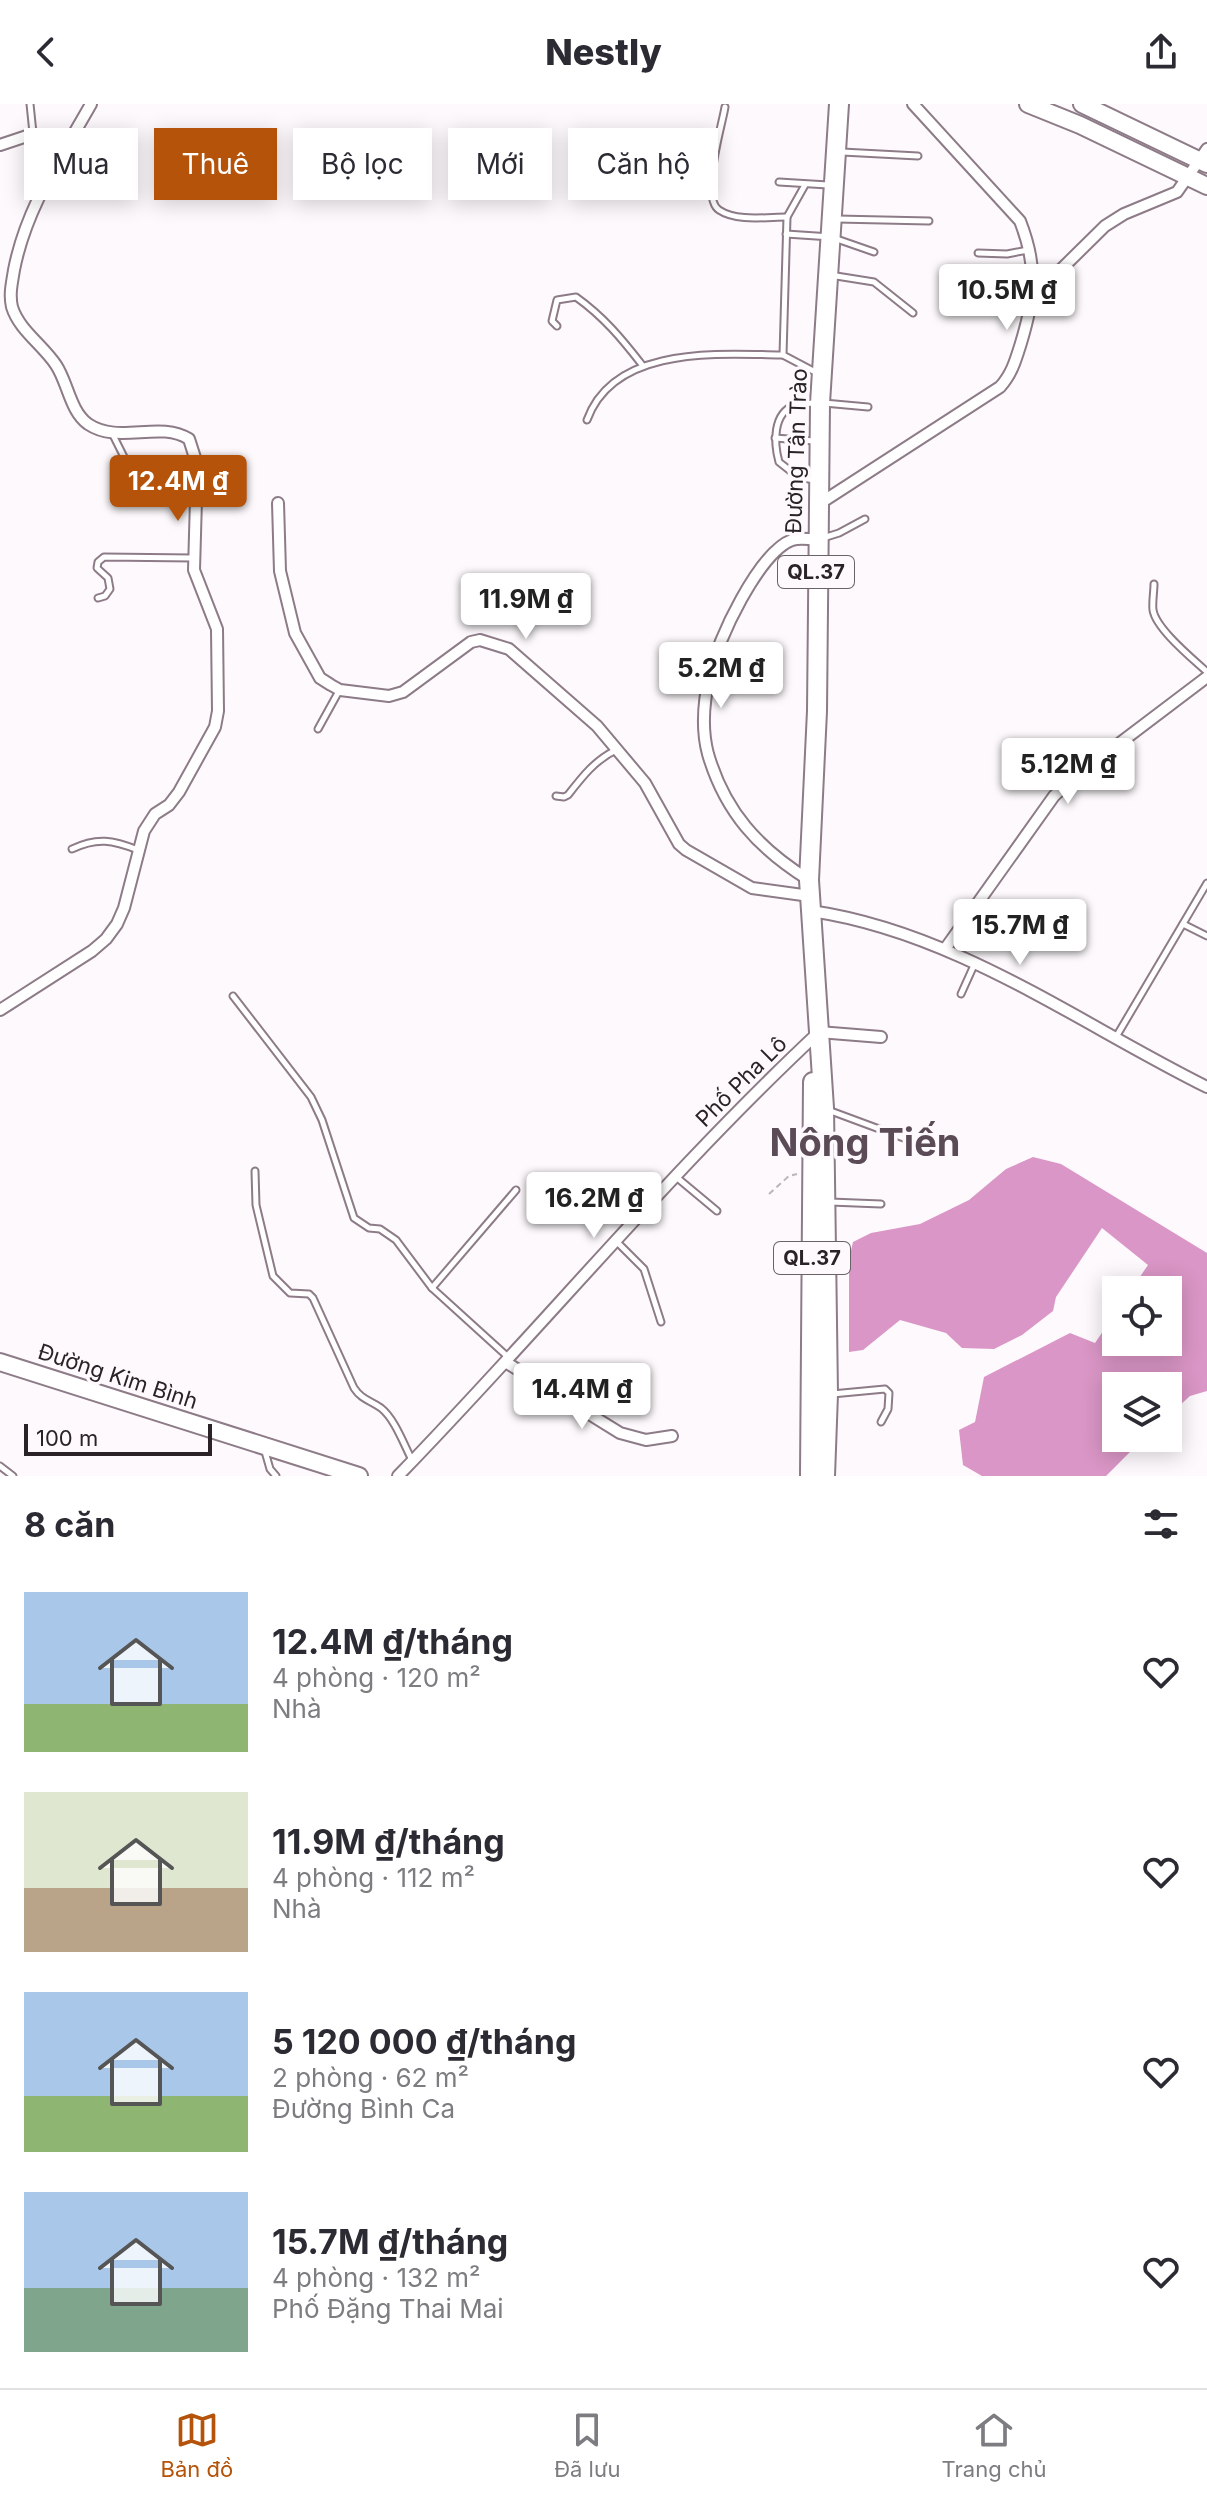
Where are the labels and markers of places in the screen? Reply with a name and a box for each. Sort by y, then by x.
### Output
pin: 10.5M ₫ [933,264,1081,332]
pin: 12.4M ₫ [104,455,252,523]
pin: 11.9M ₫ [452,573,600,641]
pin: 5.2M ₫ [656,642,786,710]
pin: 5.12M ₫ [994,738,1142,806]
pin: 15.7M ₫ [946,899,1094,967]
pin: 16.2M ₫ [520,1172,668,1240]
pin: 14.4M ₫ [508,1363,656,1431]

